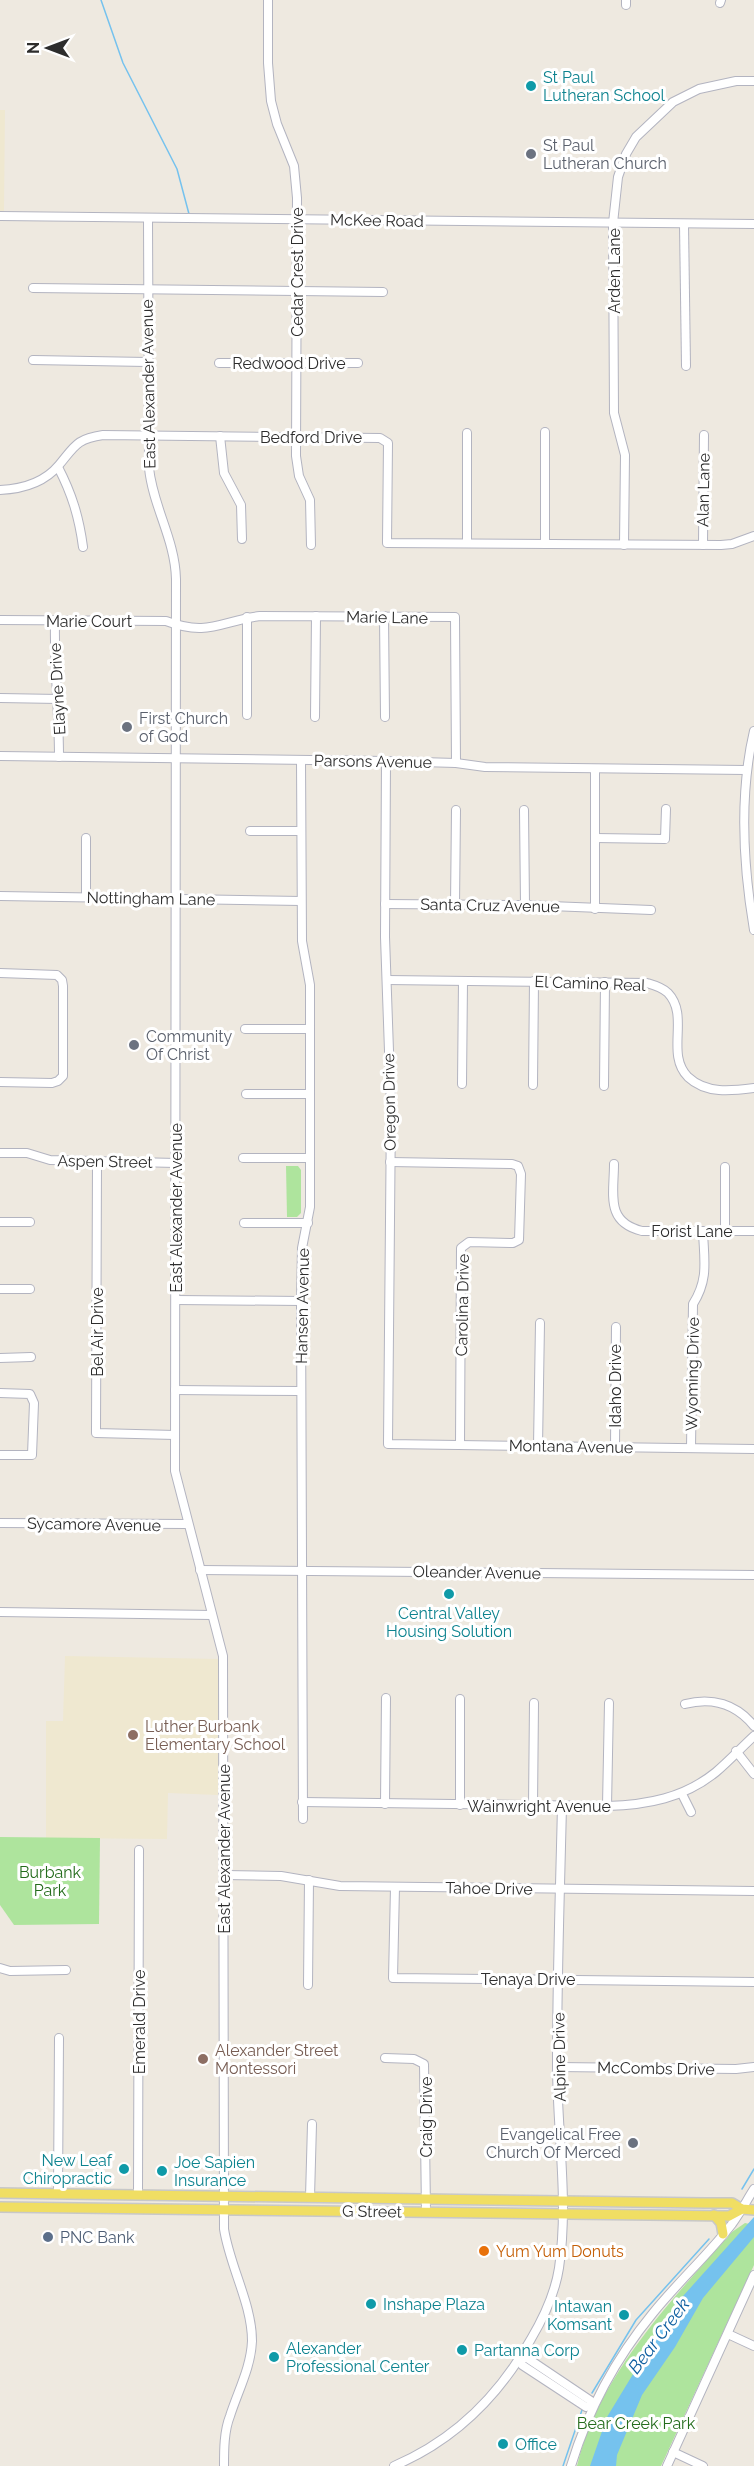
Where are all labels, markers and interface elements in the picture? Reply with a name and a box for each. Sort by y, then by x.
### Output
north arrow [18,18,78,78]
text: N [24,42,43,54]
place label: St Paul Lutheran School [543,68,665,105]
marker: St Paul Lutheran School [524,79,538,93]
place label: St Paul Lutheran Church [543,136,667,173]
marker: St Paul Lutheran Church [524,147,538,161]
street label: Cedar Crest Drive [288,207,307,337]
street label: McKee Road [330,210,424,231]
street label: Arden Lane [605,228,624,314]
street label: East Alexander Avenue [138,299,159,469]
street label: Redwood Drive [232,354,346,373]
street label: Bedford Drive [260,428,362,447]
street label: Alan Lane [693,453,714,527]
street label: Marie Lane [346,607,428,628]
street label: Marie Court [46,612,133,631]
street label: Elayne Drive [46,642,69,736]
place label: First Church of God [139,709,228,746]
marker: First Church of God [120,720,134,734]
street label: Parsons Avenue [314,751,432,772]
street label: Nottingham Lane [87,888,215,909]
street label: Santa Cruz Avenue [420,895,560,916]
street label: El Camino Real [534,972,646,995]
place label: Community Of Christ [146,1027,233,1064]
marker: Community Of Christ [127,1038,141,1052]
street label: Oregon Drive [379,1053,400,1151]
street label: East Alexander Avenue [167,1123,186,1293]
street label: Aspen Street [57,1151,154,1172]
street label: Forist Lane [651,1222,733,1241]
street label: Hansen Avenue [292,1248,313,1364]
street label: Carolina Drive [452,1253,473,1357]
street label: Bel Air Drive [88,1287,107,1377]
street label: Wyoming Drive [682,1317,703,1431]
street label: Idaho Drive [606,1344,625,1428]
street label: Montana Avenue [509,1436,633,1457]
street label: Sycamore Avenue [27,1514,161,1535]
street label: Oleander Avenue [413,1562,541,1583]
marker: Central Valley Housing Solution [442,1587,456,1601]
place label: Central Valley Housing Solution [386,1604,512,1641]
place label: Luther Burbank Elementary School [145,1717,286,1754]
marker: Luther Burbank Elementary School [126,1728,140,1742]
street label: East Alexander Avenue [215,1764,234,1934]
street label: Wainwright Avenue [467,1797,611,1816]
park label: Burbank Park [19,1863,82,1900]
street label: Tahoe Drive [445,1878,533,1899]
street label: Emerald Drive [130,1970,149,2074]
street label: Tenaya Drive [481,1970,575,1989]
street label: Alpine Drive [549,2012,570,2102]
place label: Alexander Street Montessori [215,2041,339,2078]
marker: Alexander Street Montessori [196,2052,210,2066]
street label: McCombs Drive [597,2058,715,2079]
street label: Craig Drive [417,2077,436,2157]
place label: Evangelical Free Church Of Merced [486,2125,621,2162]
marker: Evangelical Free Church Of Merced [626,2136,640,2150]
place label: New Leaf Chiropractic [23,2151,113,2188]
place label: Joe Sapien Insurance [174,2153,255,2190]
marker: New Leaf Chiropractic [117,2162,131,2176]
marker: Joe Sapien Insurance [155,2164,169,2178]
street label: G Street [342,2201,403,2222]
place label: PNC Bank [60,2228,135,2247]
marker: PNC Bank [41,2230,55,2244]
place label: Yum Yum Donuts [496,2242,624,2261]
marker: Yum Yum Donuts [477,2244,491,2258]
water label: Bear Creek [623,2294,694,2378]
place label: Inshape Plaza [383,2295,485,2314]
marker: Inshape Plaza [364,2297,378,2311]
place label: Intawan Komsant [547,2297,613,2334]
marker: Intawan Komsant [617,2308,631,2322]
place label: Alexander Professional Center [286,2339,430,2376]
place label: Partanna Corp [474,2341,580,2360]
marker: Partanna Corp [455,2343,469,2357]
marker: Alexander Professional Center [267,2350,281,2364]
park label: Bear Creek Park [577,2414,696,2433]
place label: Office [515,2435,557,2454]
marker: Office [496,2437,510,2451]

